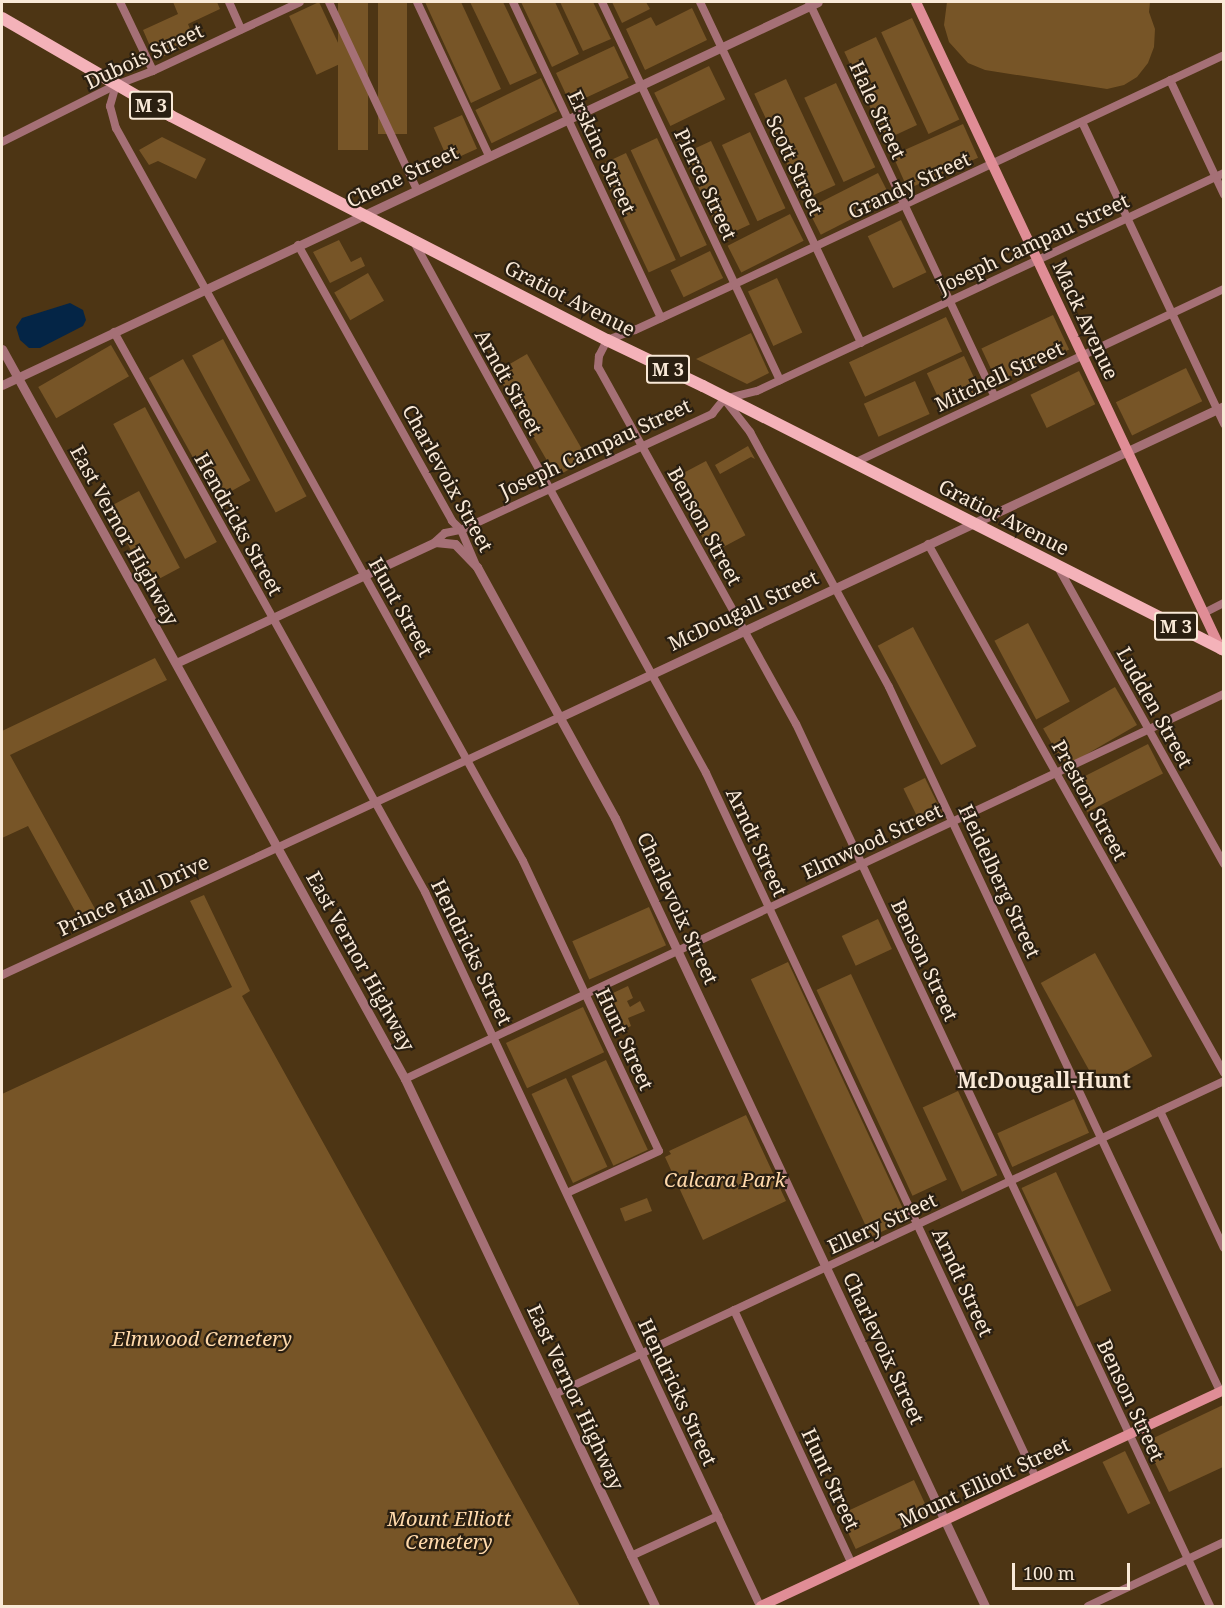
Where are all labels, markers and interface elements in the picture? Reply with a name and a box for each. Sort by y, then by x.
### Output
street label: Dubois Street [81,18,207,94]
street label: Hale Street [845,57,911,163]
street label: Erskine Street [563,86,641,218]
road number: M 3 [128,90,174,120]
street label: Scott Street [761,111,829,219]
street label: Pierce Street [670,124,742,244]
street label: Chene Street [342,140,462,212]
street label: Grandy Street [844,146,974,224]
street label: Joseph Campau Street [934,188,1132,298]
street label: Gratiot Avenue [501,255,639,341]
street label: Mack Avenue [1048,257,1124,383]
street label: Arndt Street [470,325,548,439]
street label: Mitchell Street [931,336,1067,416]
road number: M 3 [646,354,690,384]
street label: Joseph Campau Street [496,393,694,503]
street label: Charlevoix Street [398,400,498,556]
street label: East Vernor Highway [66,441,184,629]
street label: Hendricks Street [190,449,288,599]
street label: Benson Street [663,463,747,589]
street label: Gratiot Avenue [935,474,1073,560]
street label: Hunt Street [364,553,438,661]
street label: McDougall Street [664,565,822,655]
road number: M 3 [1154,611,1198,641]
street label: Ludden Street [1112,642,1198,772]
street label: Preston Street [1047,736,1133,864]
street label: Arndt Street [721,784,793,900]
street label: Elmwood Street [798,798,946,884]
street label: Heidelberg Street [954,801,1046,961]
street label: Charlevoix Street [632,828,724,988]
street label: Prince Hall Drive [54,849,212,941]
street label: East Vernor Highway [302,867,420,1055]
street label: Hendricks Street [426,875,518,1029]
street label: Benson Street [886,896,964,1024]
street label: Hunt Street [591,984,659,1094]
district label: McDougall-Hunt [957,1067,1131,1093]
park label: Calcara Park [664,1167,786,1191]
street label: Ellery Street [824,1187,940,1259]
street label: Arndt Street [927,1224,999,1340]
street label: Charlevoix Street [838,1268,930,1428]
street label: East Vernor Highway [523,1301,629,1493]
street label: Hendricks Street [634,1315,722,1469]
park label: Elmwood Cemetery [112,1326,292,1350]
street label: Benson Street [1092,1336,1170,1464]
street label: Hunt Street [797,1424,865,1534]
street label: Mount Elliott Street [895,1432,1073,1532]
park label: Mount Elliott Cemetery [387,1506,511,1553]
scale bar [1015,1551,1134,1589]
text: 100 m [1023,1561,1075,1585]

